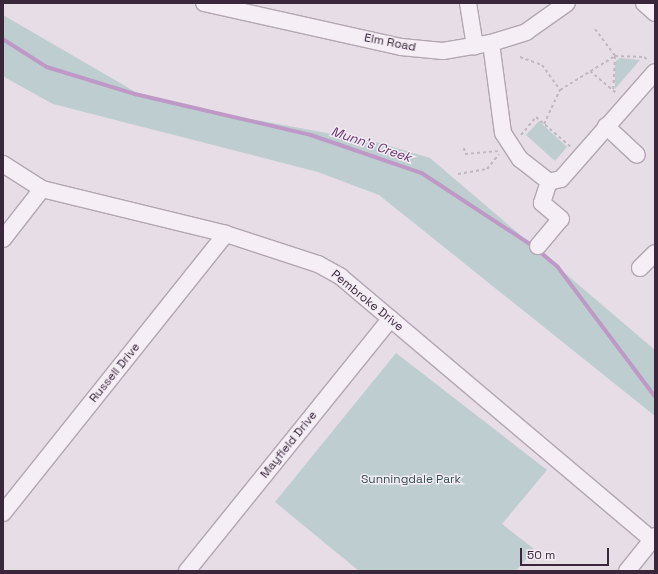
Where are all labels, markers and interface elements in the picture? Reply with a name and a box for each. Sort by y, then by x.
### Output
street label: Elm Road [363,31,417,55]
water label: Munn's Creek [329,124,413,166]
street label: Pembroke Drive [328,267,406,335]
street label: Russell Drive [87,340,143,406]
street label: Mayfield Drive [258,409,320,481]
park label: Sunningdale Park [361,473,461,487]
scale bar [522,540,611,566]
text: 50 m [527,547,555,563]

